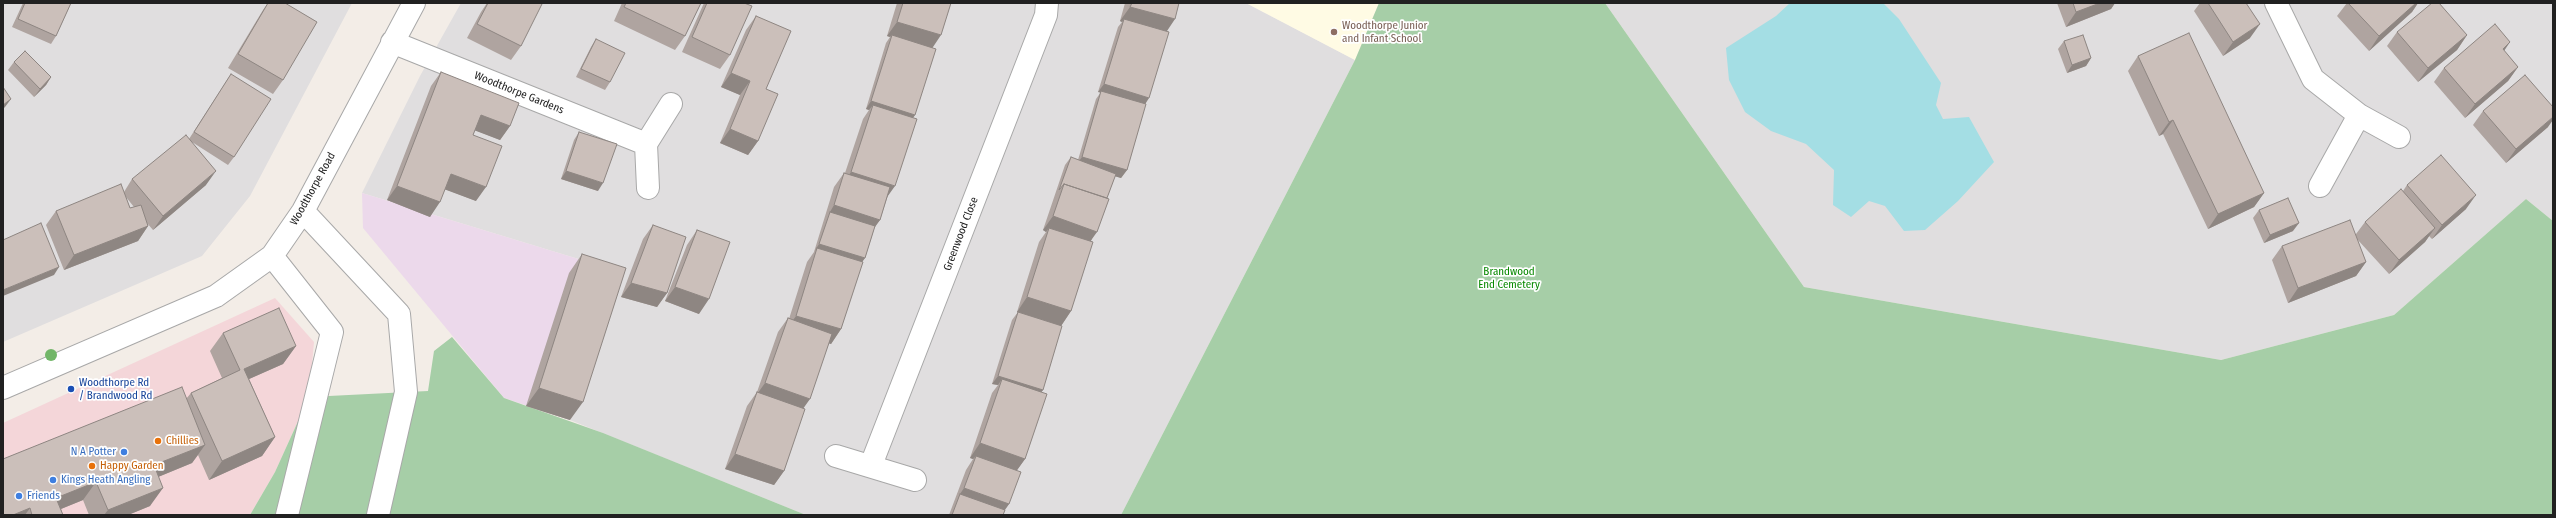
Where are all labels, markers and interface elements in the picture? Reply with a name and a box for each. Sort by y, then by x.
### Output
place label: Woodthorpe Junior and Infant School [1342,19,1427,45]
marker: Woodthorpe Junior and Infant School [1329,27,1339,37]
street label: Woodthorpe Gardens [472,69,566,117]
street label: Woodthorpe Road [288,150,338,228]
street label: Greenwood Close [941,195,981,273]
park label: Brandwood End Cemetery [1478,265,1540,291]
place label: Woodthorpe Rd / Brandwood Rd [79,376,152,402]
marker: Woodthorpe Rd / Brandwood Rd [66,384,76,394]
place label: Chillies [166,434,199,448]
marker: Chillies [153,436,163,446]
place label: N A Potter [71,445,116,459]
marker: N A Potter [119,447,129,457]
place label: Happy Garden [100,459,164,473]
marker: Happy Garden [87,461,97,471]
place label: Kings Heath Angling [61,473,151,487]
marker: Kings Heath Angling [48,475,58,485]
place label: Friends [27,489,60,503]
marker: Friends [14,491,24,501]

